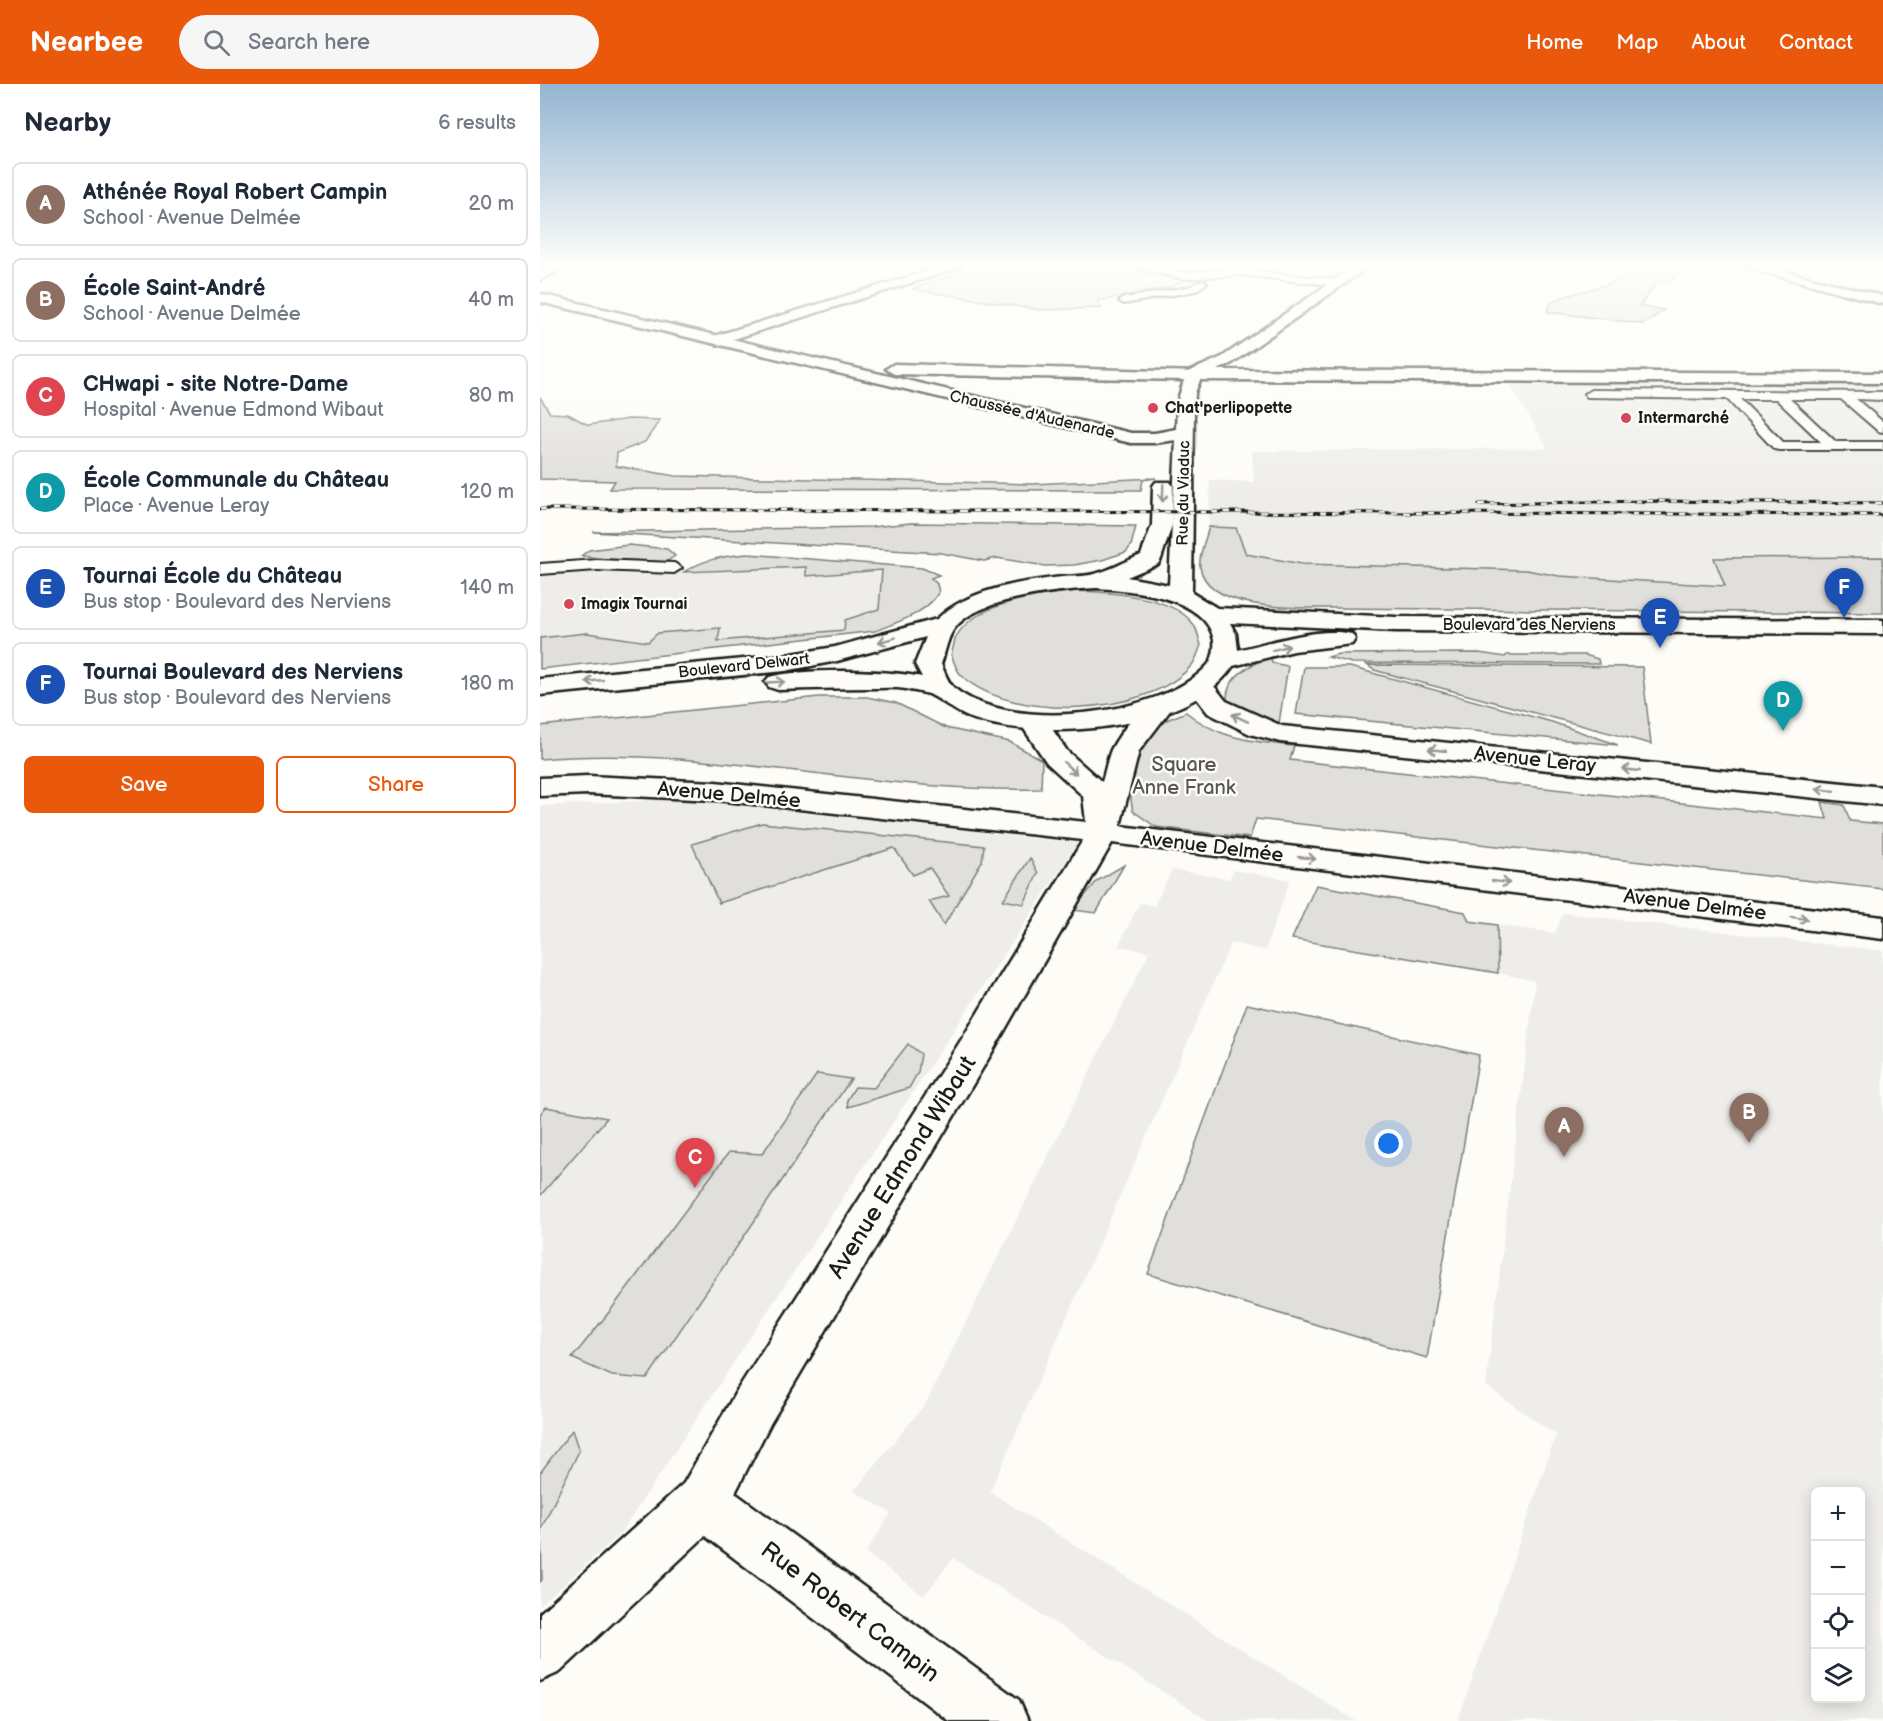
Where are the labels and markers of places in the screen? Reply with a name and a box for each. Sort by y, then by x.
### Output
place label: Chat'perlipopette [1165,399,1292,418]
marker: Chat'perlipopette [1146,401,1160,415]
place label: Intermarché [1638,409,1729,428]
marker: Intermarché [1619,411,1633,425]
pin: F [1824,568,1864,618]
place label: Imagix Tournai [581,595,688,614]
marker: Imagix Tournai [562,597,576,611]
pin: E [1640,598,1680,648]
pin: D [1764,682,1802,731]
pin: B [1730,1094,1768,1143]
pin: A [1544,1108,1584,1157]
pin: C [676,1138,714,1188]

